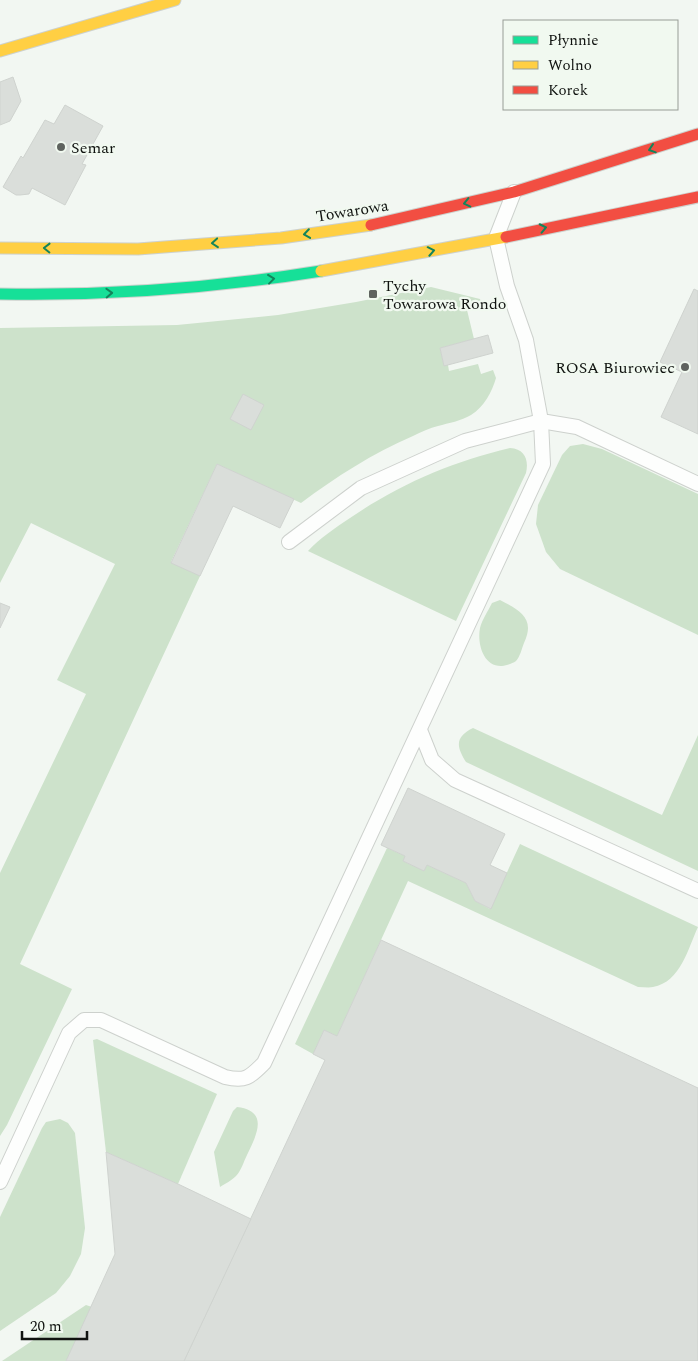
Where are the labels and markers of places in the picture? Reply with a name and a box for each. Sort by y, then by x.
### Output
place label: Semar [71,136,115,160]
marker: Semar [55,141,67,153]
place label: Tychy Towarowa Rondo [383,274,506,316]
marker: Tychy Towarowa Rondo [367,288,379,300]
place label: ROSA Biurowiec [555,356,675,380]
marker: ROSA Biurowiec [679,361,691,373]

